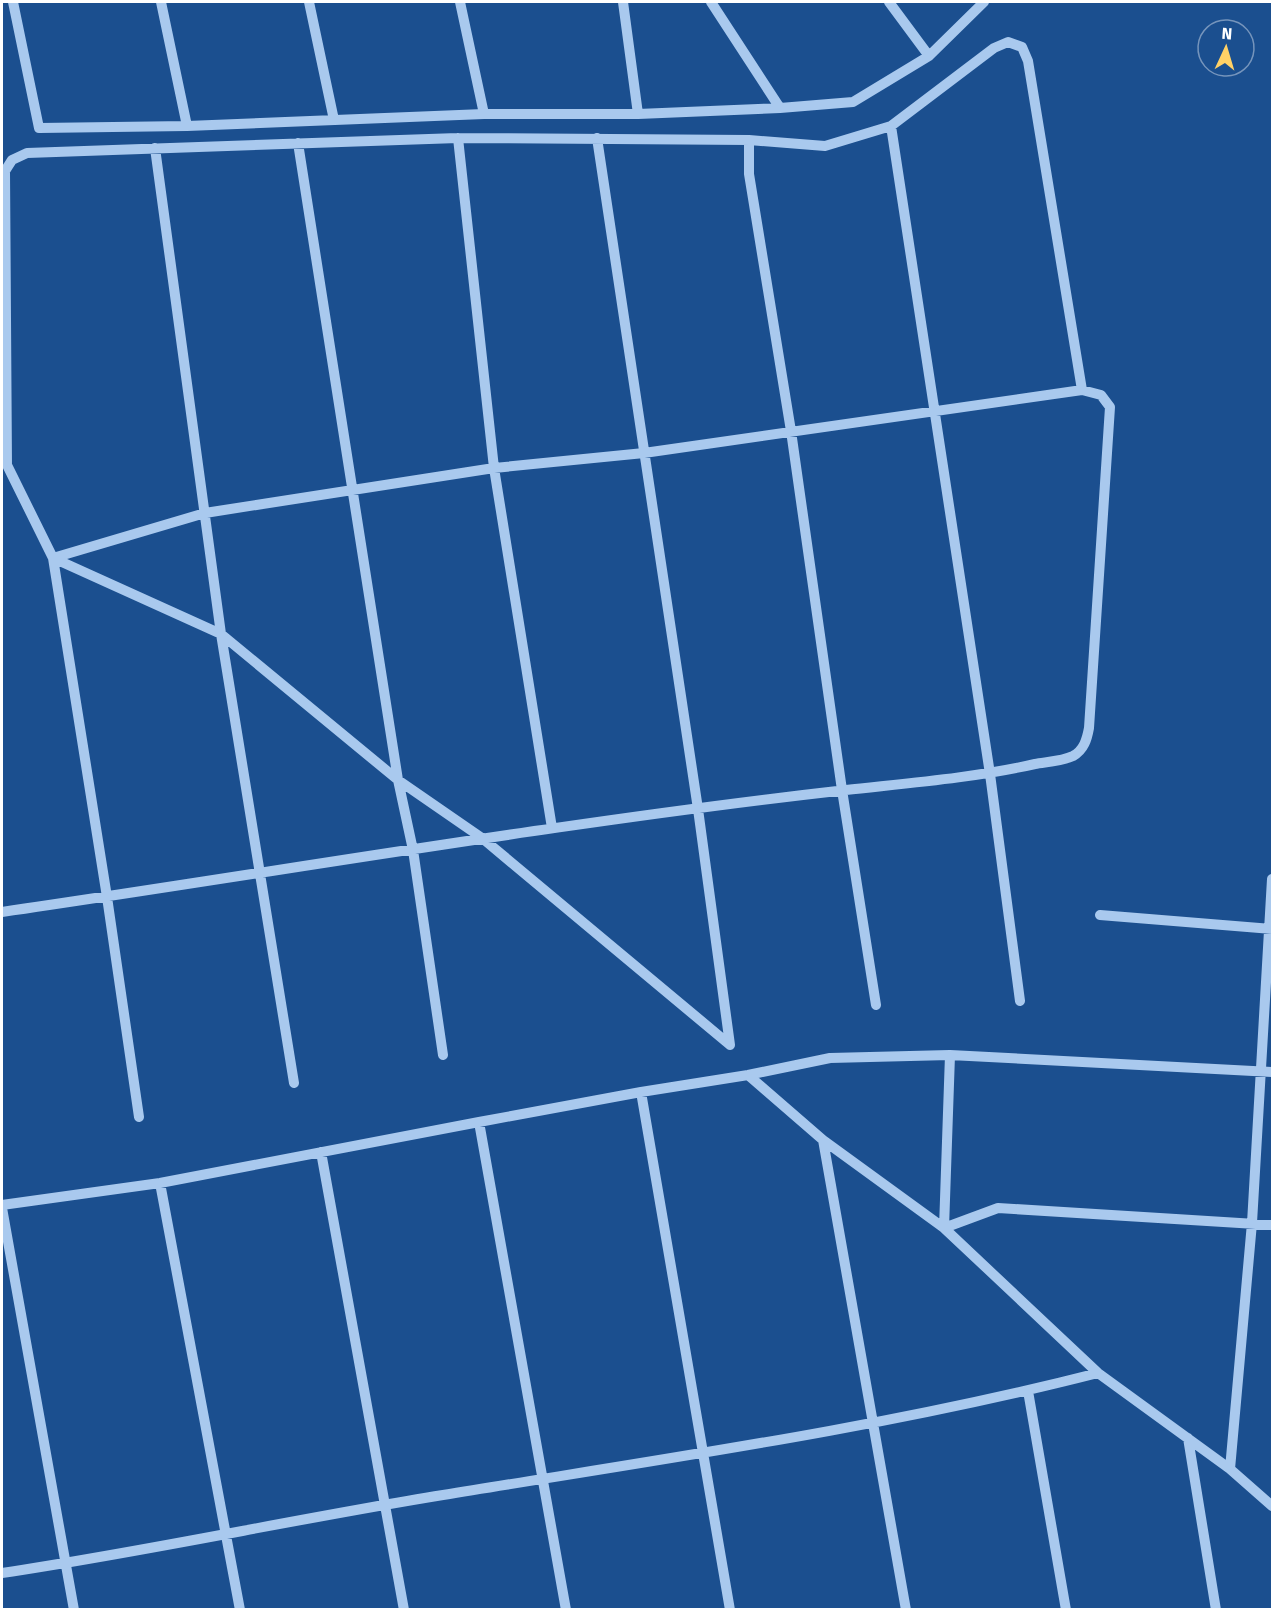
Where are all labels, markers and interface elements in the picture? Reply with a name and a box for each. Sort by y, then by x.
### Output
north arrow [1196,18,1256,78]
text: N [1221,24,1233,43]

